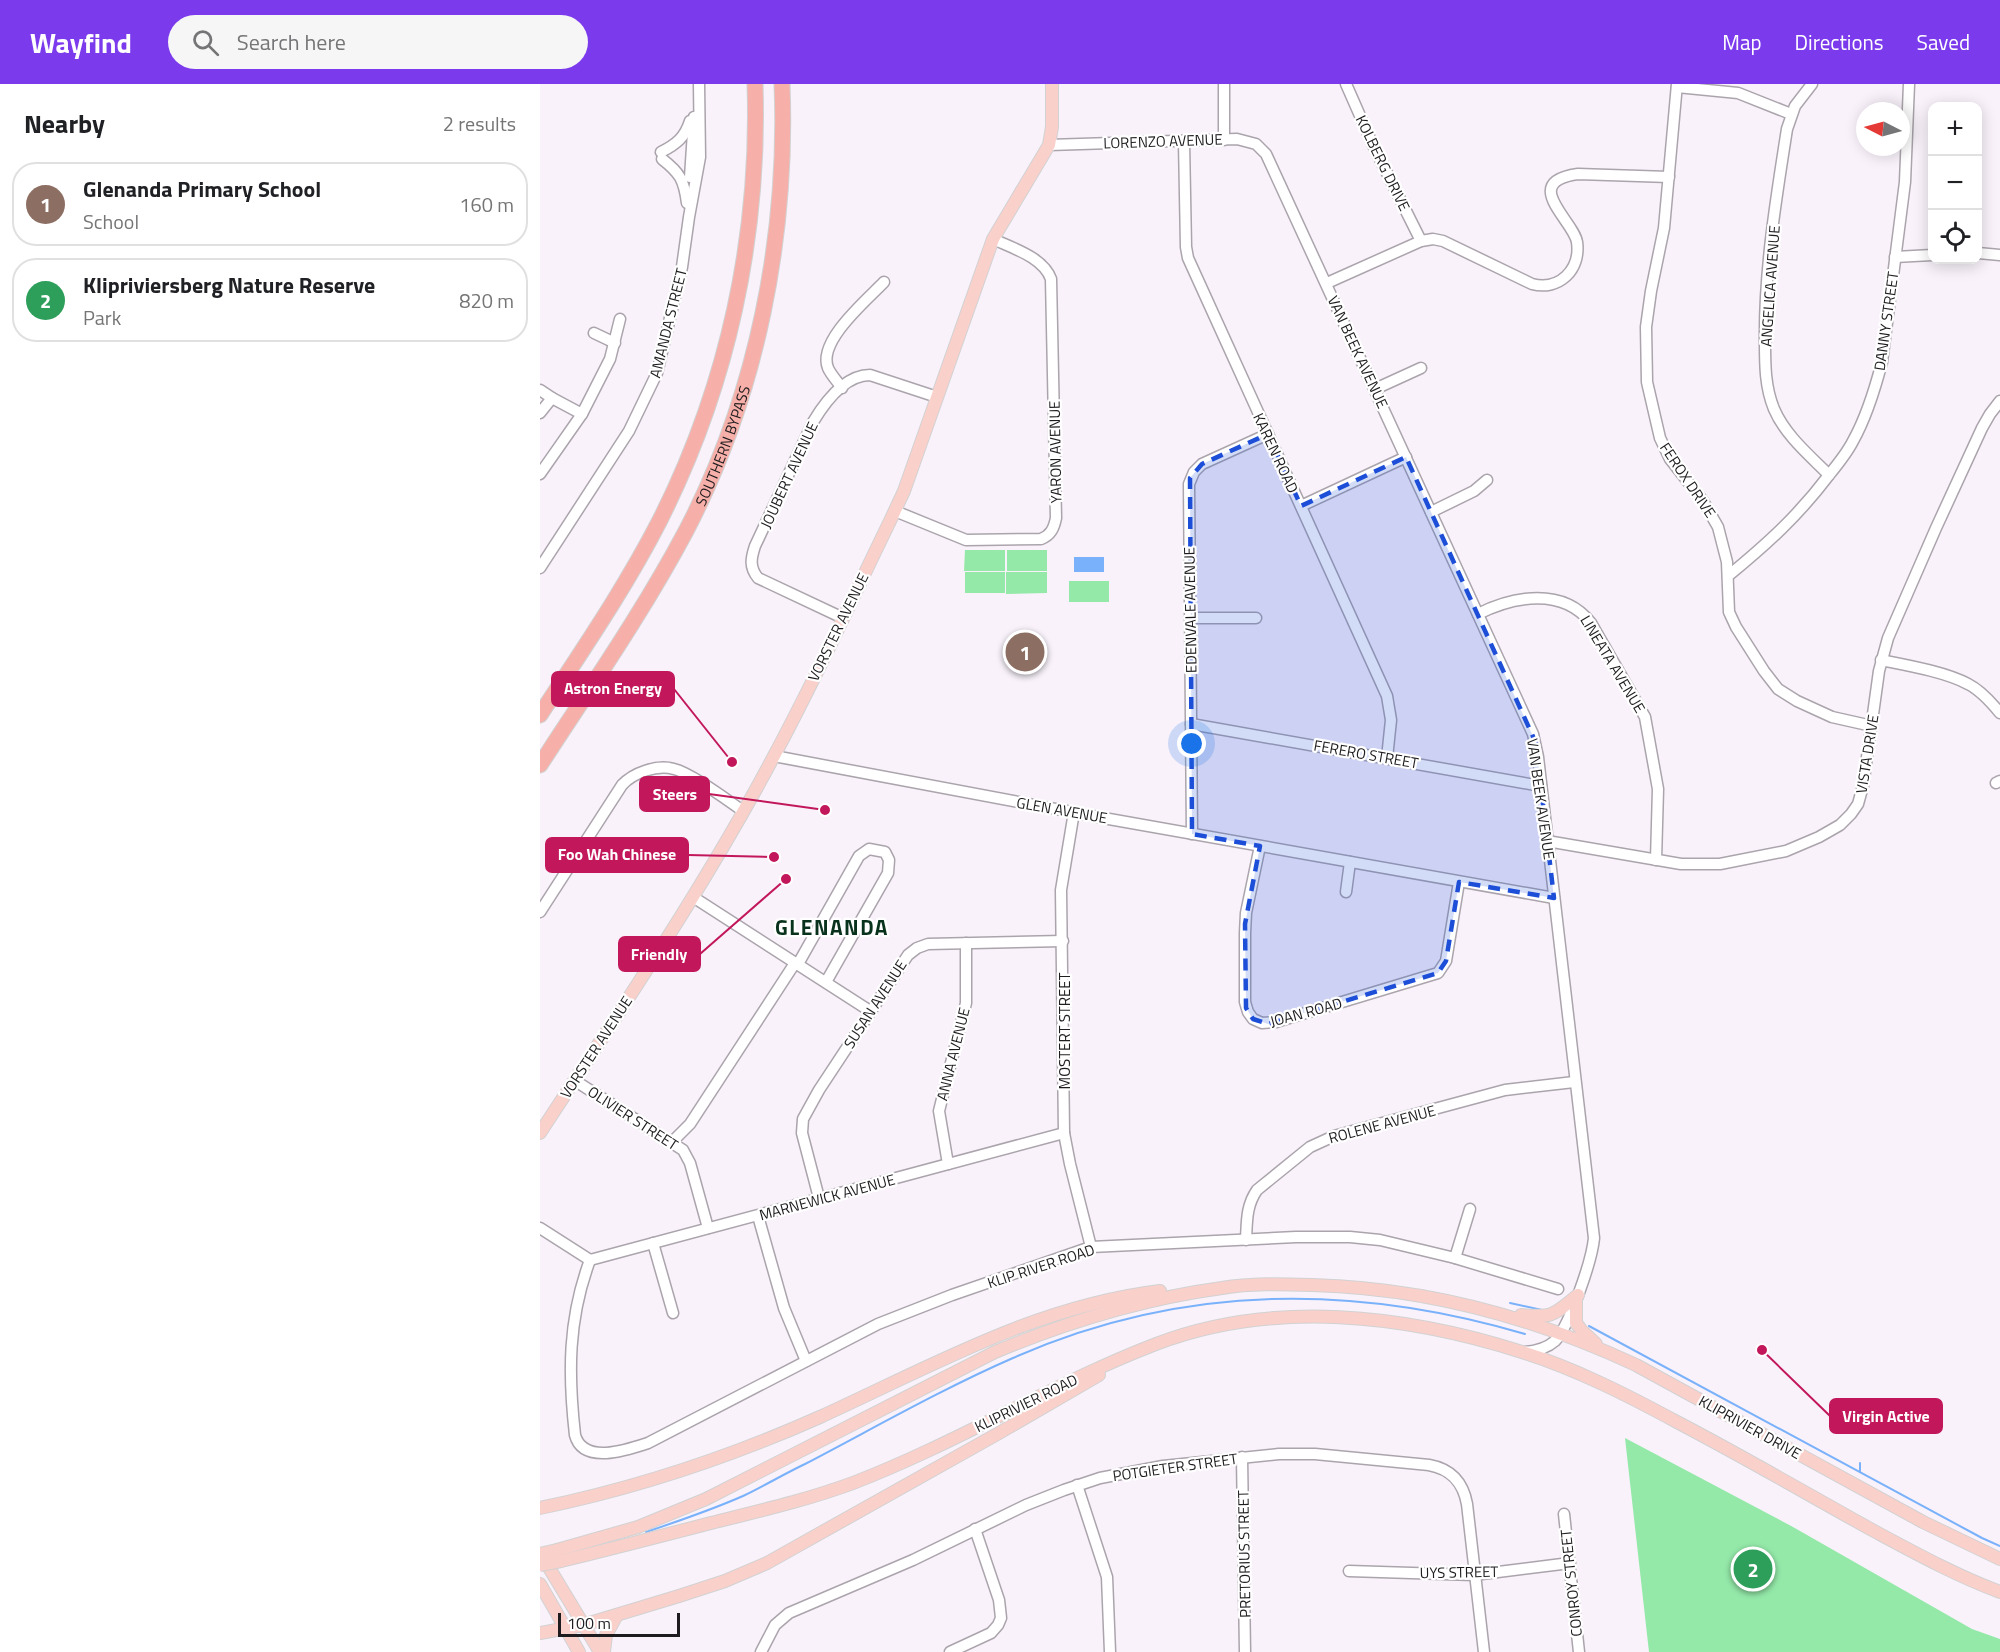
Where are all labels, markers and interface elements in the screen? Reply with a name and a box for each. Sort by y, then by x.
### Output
search box [168,15,588,69]
text: Wayfind [30,21,132,64]
text: Search here [237,25,346,59]
icon: search [189,26,222,59]
text: Map [1722,26,1762,58]
text: Directions [1795,26,1884,58]
text: Saved [1917,26,1970,58]
north arrow [1856,102,1910,156]
map controls [1928,102,1982,264]
button: + [1928,102,1982,156]
text: Nearby [24,104,105,143]
text: 2 results [443,108,516,139]
street label: KOLBERG DRIVE [1350,111,1416,215]
street label: LORENZO AVENUE [1103,127,1223,155]
button: − [1928,156,1982,210]
text: Glenanda Primary School [83,172,321,206]
text: 1 [40,189,51,220]
text: 160 m [459,189,514,220]
text: School [83,206,139,237]
button: locate [1928,210,1982,264]
street label: ANGELICA AVENUE [1754,225,1786,347]
street label: AMANDA STREET [643,266,693,380]
text: Klipriviersberg Nature Reserve [83,268,375,302]
street label: DANNY STREET [1868,270,1904,372]
text: 2 [40,285,51,316]
text: 820 m [459,285,514,316]
street label: VAN BEEK AVENUE [1322,292,1394,412]
text: Park [83,302,121,333]
street label: SOUTHERN BYPASS [689,383,756,510]
street label: YARON AVENUE [1043,401,1067,503]
street label: KAREN ROAD [1247,409,1305,497]
street label: JOUBERT AVENUE [754,418,824,532]
street label: FEROX DRIVE [1654,438,1722,522]
street label: EDENVALE AVENUE [1177,547,1203,673]
street label: VORSTER AVENUE [802,569,874,685]
street label: LINEATA AVENUE [1575,611,1651,717]
pin: 1 [1006,630,1044,674]
callout: Astron Energy [552,672,674,706]
text: Astron Energy [564,676,662,700]
street label: VISTA DRIVE [1849,713,1885,795]
your location [1177,729,1206,758]
street label: FERERO STREET [1312,733,1420,775]
street label: VAN BEEK AVENUE [1521,737,1561,861]
callout: Steers [640,777,709,811]
text: Steers [653,782,697,806]
street label: GLEN AVENUE [1015,791,1109,829]
callout: Foo Wah Chinese [546,838,688,872]
text: Foo Wah Chinese [558,842,676,866]
district label: GLENANDA [775,911,889,943]
callout: Friendly [619,937,700,971]
text: Friendly [631,942,687,966]
street label: SUSAN AVENUE [838,955,912,1053]
street label: MOSTERT STREET [1053,972,1076,1089]
street label: VORSTER AVENUE [554,991,638,1103]
street label: JOAN ROAD [1267,991,1345,1033]
street label: ANNA AVENUE [930,1005,976,1103]
street label: OLIVIER STREET [583,1080,683,1156]
street label: ROLENE AVENUE [1326,1099,1438,1149]
street label: MARNEWICK AVENUE [756,1168,898,1226]
street label: KLIP RIVER ROAD [984,1238,1098,1294]
street label: KLIPRIVIER ROAD [971,1368,1081,1438]
street label: KLIPRIVIER DRIVE [1695,1389,1805,1465]
callout: Virgin Active [1830,1399,1942,1433]
text: Virgin Active [1842,1404,1930,1428]
street label: POTGIETER STREET [1111,1447,1239,1487]
street label: PRETORIUS STREET [1231,1490,1257,1618]
street label: CONROY STREET [1554,1528,1588,1638]
pin: 2 [1734,1546,1772,1592]
street label: UYS STREET [1419,1560,1499,1584]
scale bar [558,1610,680,1638]
text: 100 m [567,1611,611,1635]

